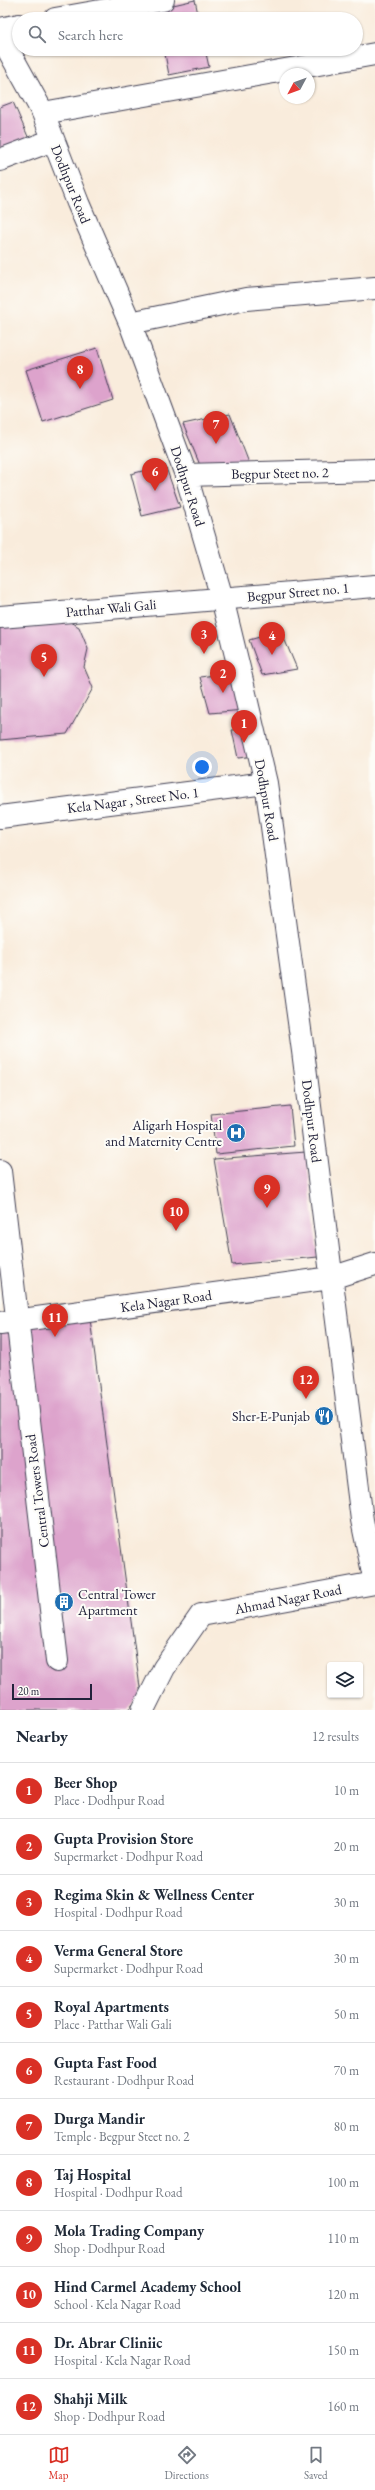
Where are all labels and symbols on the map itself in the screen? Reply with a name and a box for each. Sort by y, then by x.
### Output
north arrow [279,68,315,104]
street label: Dodhpur Road [47,142,95,227]
pin: 8 [67,356,93,389]
pin: 7 [203,411,229,444]
street label: Dodhpur Road [167,444,210,529]
pin: 6 [142,458,168,491]
street label: Begpur Steet no. 2 [231,463,329,483]
street label: Begpur Street no. 1 [246,579,350,605]
street label: Patthar Wali Gali [65,595,158,621]
pin: 3 [191,621,217,654]
pin: 4 [259,622,285,655]
pin: 5 [31,644,57,677]
pin: 2 [210,660,236,693]
pin: 1 [231,710,257,743]
your location [192,757,212,777]
street label: Dodhpur Road [251,757,283,843]
street label: Kela Nagar , Street No. 1 [66,783,200,817]
street label: Dodhpur Road [298,1079,326,1164]
place label: Aligarh Hospital and Maternity Centre [105,1116,223,1150]
hospital icon: Aligarh Hospital and Maternity Centre [225,1122,247,1144]
pin: 9 [254,1175,280,1208]
pin: 10 [163,1198,189,1231]
street label: Kela Nagar Road [119,1286,214,1316]
pin: 11 [42,1304,68,1337]
pin: 12 [293,1366,319,1399]
restaurant icon: Sher-E-Punjab [313,1405,335,1427]
place label: Sher-E-Punjab [232,1407,310,1425]
street label: Central Towers Road [21,1432,53,1549]
street label: Ahmad Nagar Road [232,1580,344,1618]
place label: Central Tower Apartment [77,1585,156,1619]
building icon: Central Tower Apartment [53,1591,75,1613]
scale bar [12,1682,92,1701]

